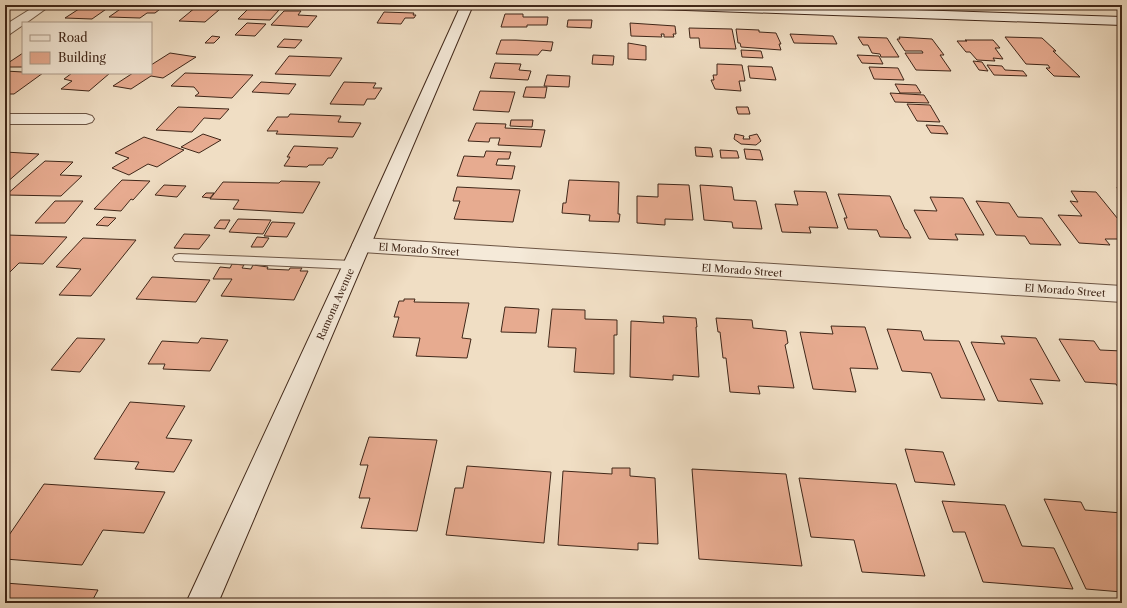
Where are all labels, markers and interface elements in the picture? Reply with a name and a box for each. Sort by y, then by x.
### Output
legend [22,22,152,74]
text: Road [58,30,88,45]
text: Building [58,50,106,65]
street label: El Morado Street [378,240,460,259]
street label: El Morado Street [701,261,783,280]
street label: Ramona Avenue [314,266,357,342]
street label: El Morado Street [1024,281,1106,300]

